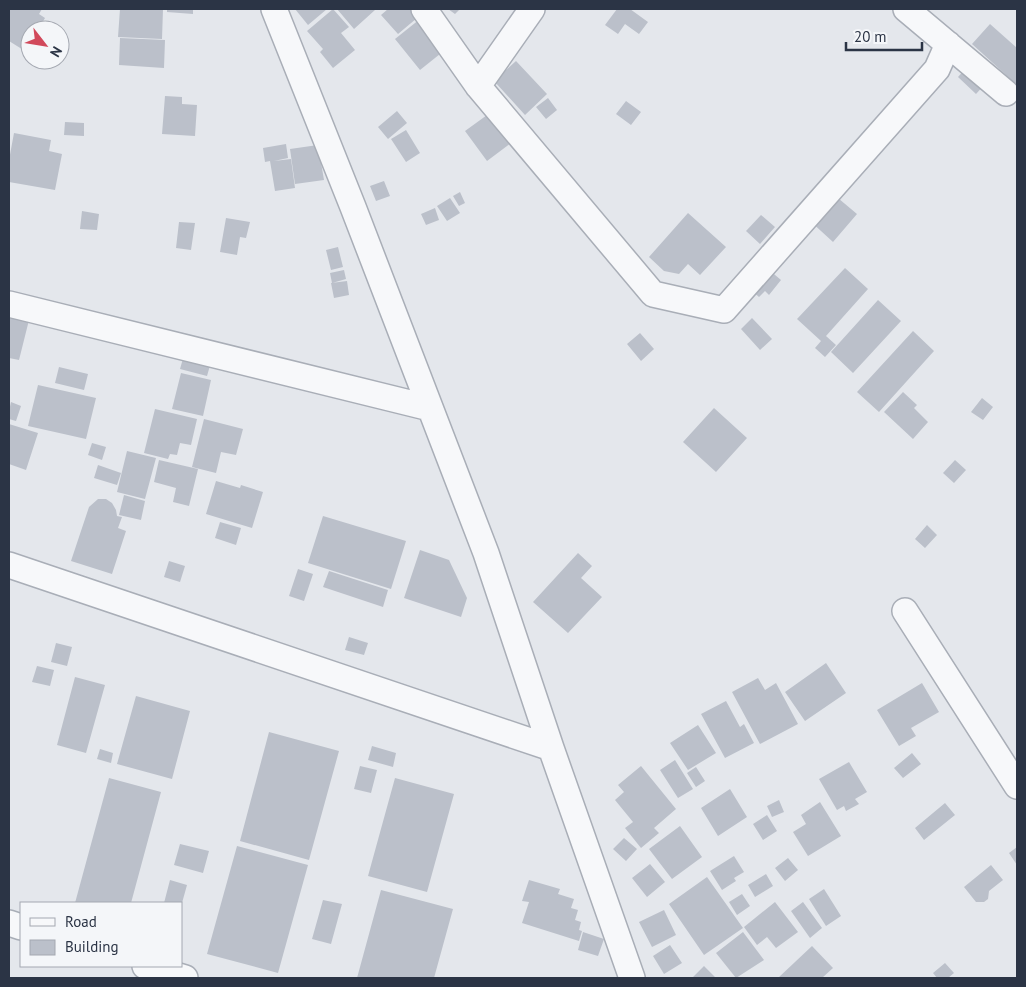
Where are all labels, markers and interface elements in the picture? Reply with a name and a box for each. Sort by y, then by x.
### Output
north arrow [20,20,70,70]
scale bar [846,20,922,52]
text: 20 m [854,27,887,46]
text: N [46,43,66,60]
legend [20,902,182,967]
text: Road [65,912,97,931]
text: Building [65,937,119,956]

